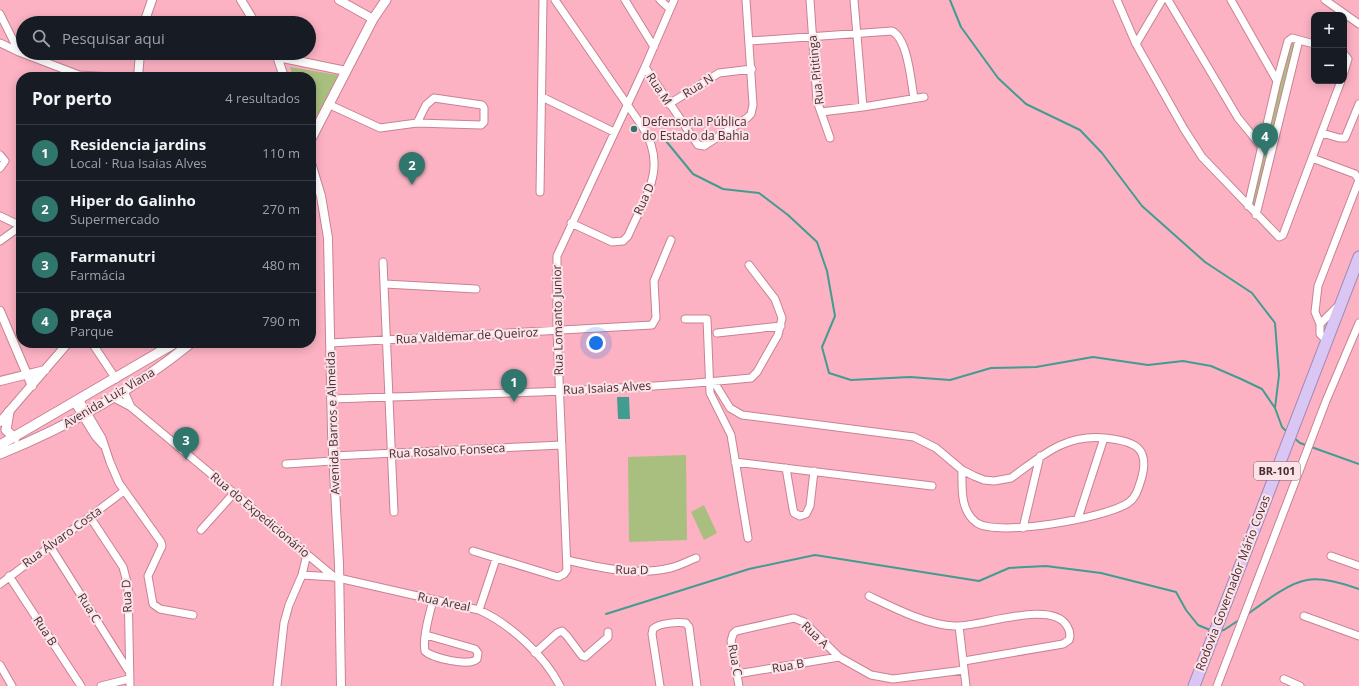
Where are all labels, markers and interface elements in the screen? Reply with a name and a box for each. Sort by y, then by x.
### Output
map controls [1311,12,1347,84]
button: + [1311,12,1347,48]
search box [16,16,316,60]
icon: search [30,27,52,49]
text: Pesquisar aqui [62,28,165,48]
street label: Rua Pititinga [803,34,828,106]
button: − [1311,48,1347,84]
street label: Rua M [642,69,676,108]
street label: Rua N [679,69,716,102]
text: Por perto [32,87,112,110]
text: 4 resultados [225,89,300,107]
place label: Defensoria Pública do Estado da Bahia [642,113,749,144]
pin: 4 [1252,123,1278,156]
marker: Defensoria Pública do Estado da Bahia [629,124,639,134]
text: Residencia jardins [70,134,206,154]
text: 1 [41,144,49,162]
text: 110 m [262,144,300,162]
pin: 2 [399,152,425,185]
text: Local · Rua Isaias Alves [70,154,207,172]
street label: Rua D [629,180,658,217]
text: Hiper do Galinho [70,190,196,210]
text: 2 [41,200,49,218]
text: 270 m [262,200,300,218]
text: Supermercado [70,210,160,228]
text: Farmanutri [70,246,156,266]
text: 3 [41,256,49,274]
text: 480 m [262,256,300,274]
street label: Rua Lomanto Junior [548,264,567,376]
text: Farmácia [70,266,125,284]
text: praça [70,302,112,322]
text: 4 [41,312,49,330]
text: 790 m [262,312,300,330]
text: Parque [70,322,114,340]
street label: Rua Valdemar de Queiroz [395,323,539,348]
your location [586,333,606,353]
street label: Avenida Barros e Almeida [322,351,343,495]
street label: Avenida Luiz Viana [60,363,158,432]
pin: 1 [501,369,527,402]
street label: Rua Isaias Alves [563,377,652,398]
pin: 3 [173,427,199,460]
street label: Rua Rosalvo Fonseca [388,439,506,462]
road number: BR-101 [1254,462,1300,480]
street label: Rua do Expedicionário [207,468,314,561]
street label: Rodovia Governador Mário Covas [1191,492,1274,673]
street label: Rua Álvaro Costa [18,502,105,571]
street label: Rua D [615,561,649,578]
street label: Rua D [117,579,136,613]
street label: Rua Areal [416,588,472,615]
street label: Rua C [74,590,105,626]
street label: Rua B [29,613,61,649]
street label: Rua A [798,617,833,652]
street label: Rua C [724,643,747,678]
street label: Rua B [771,654,806,677]

